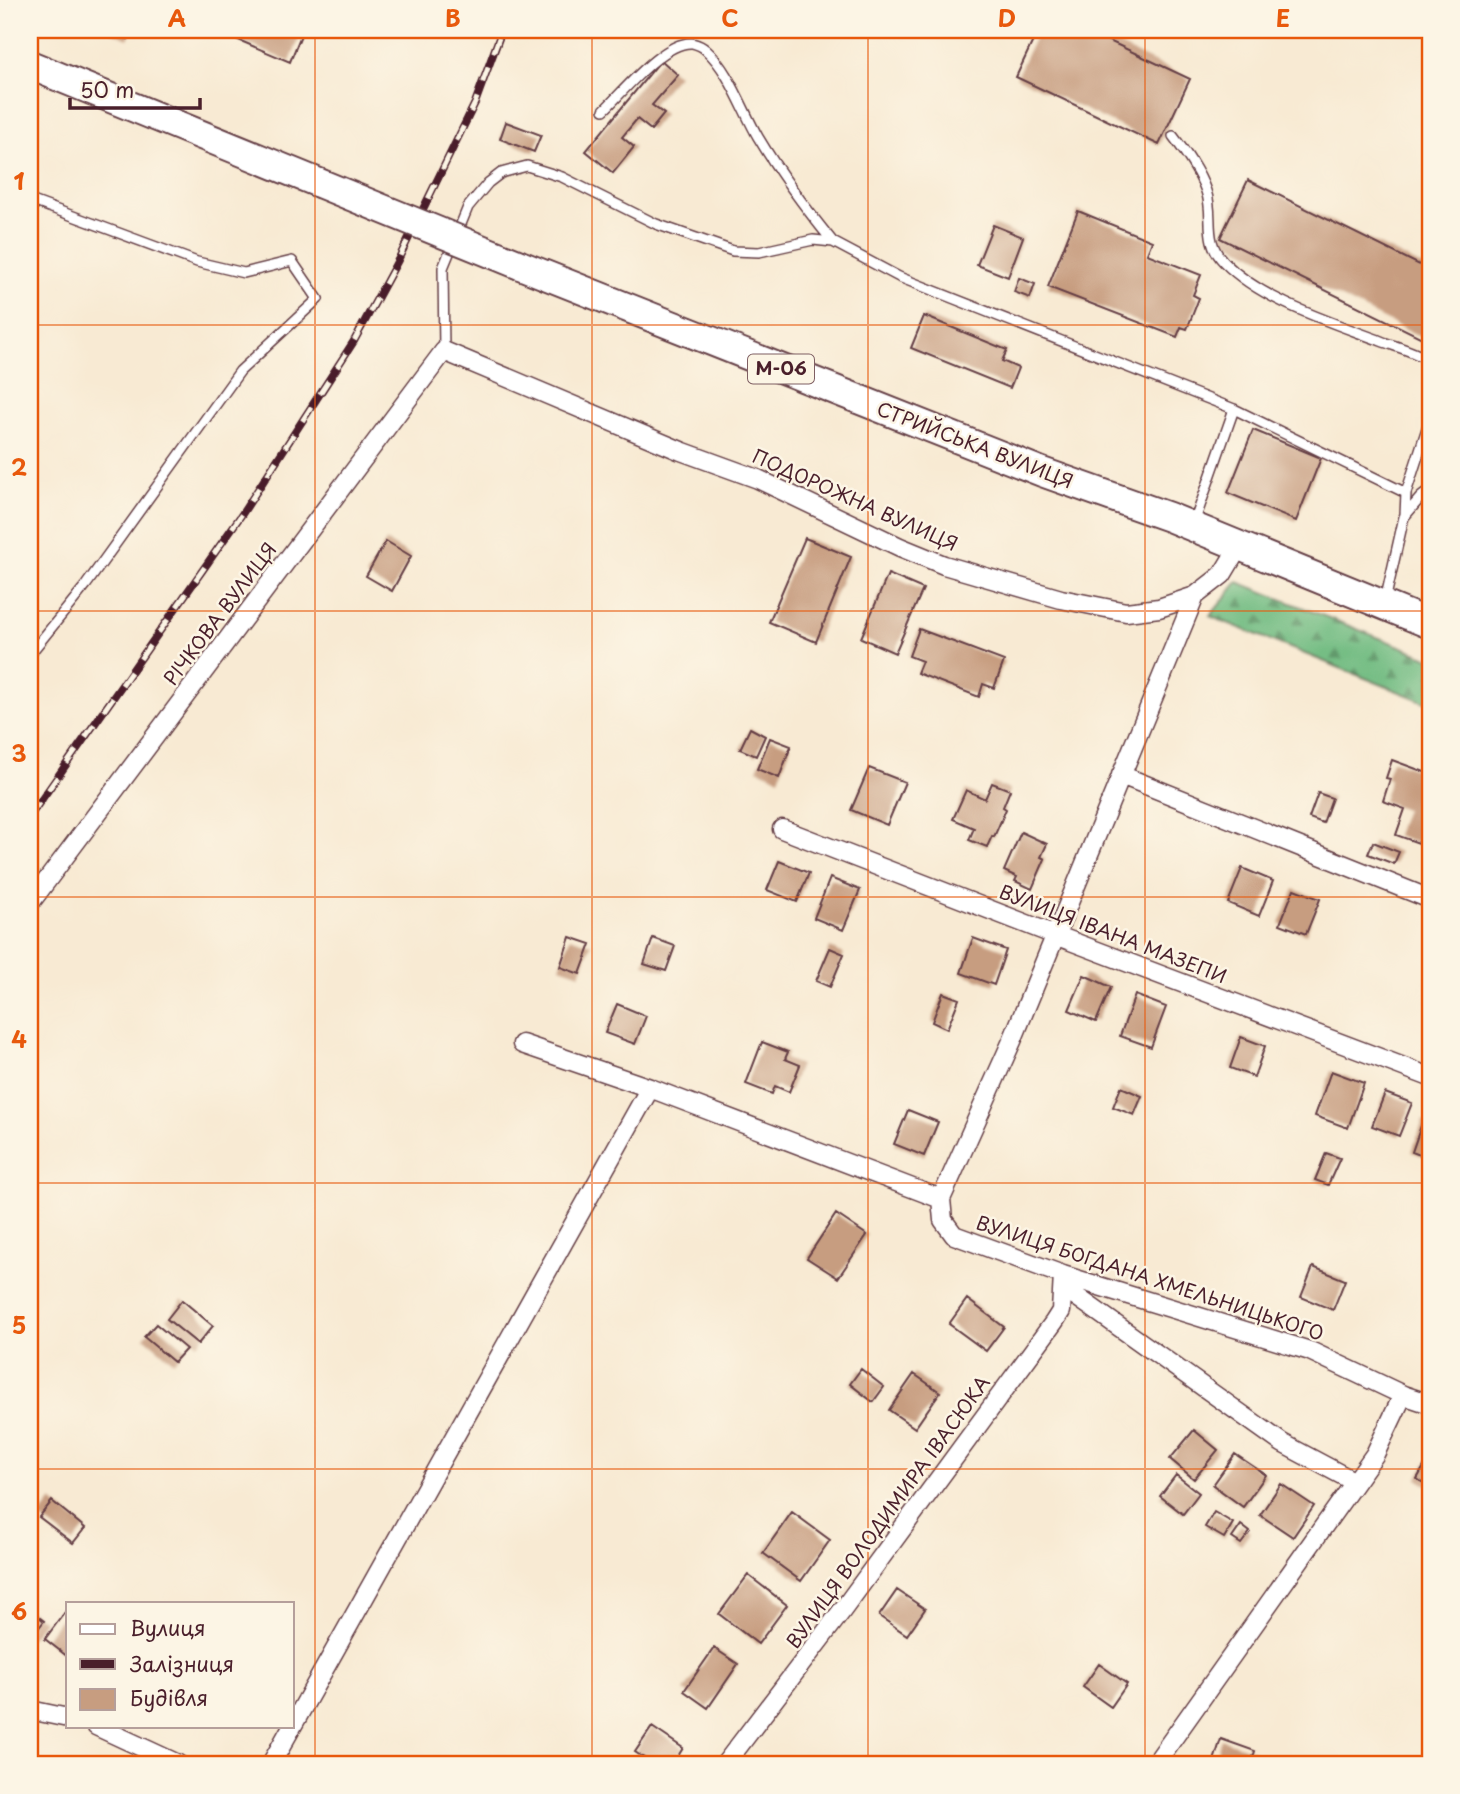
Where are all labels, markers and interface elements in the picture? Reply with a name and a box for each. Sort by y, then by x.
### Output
text: A [168,0,186,35]
text: B [445,0,461,35]
text: C [721,0,739,35]
text: D [998,0,1016,35]
text: E [1276,0,1290,35]
scale bar [70,66,200,110]
text: 50 m [80,73,134,105]
text: 1 [14,163,25,198]
road number: М-06 [748,354,814,384]
street label: СТРИЙСЬКА ВУЛИЦЯ [873,394,1078,494]
street label: ПОДОРОЖНА ВУЛИЦЯ [748,441,963,557]
text: 2 [11,449,27,484]
street label: РІЧКОВА ВУЛИЦЯ [156,536,282,691]
text: 3 [11,735,27,770]
street label: ВУЛИЦЯ ІВАНА МАЗЕПИ [996,877,1231,989]
text: 4 [11,1021,27,1056]
street label: ВУЛИЦЯ БОГДАНА ХМЕЛЬНИЦЬКОГО [973,1207,1328,1347]
text: 5 [12,1307,26,1342]
street label: ВУЛИЦЯ ВОЛОДИМИРА ІВАСЮКА [779,1369,996,1654]
text: 6 [11,1593,27,1628]
legend [66,1602,294,1728]
text: Вулиця [130,1611,206,1643]
text: Залізниця [129,1647,234,1679]
text: Будівля [130,1681,208,1713]

